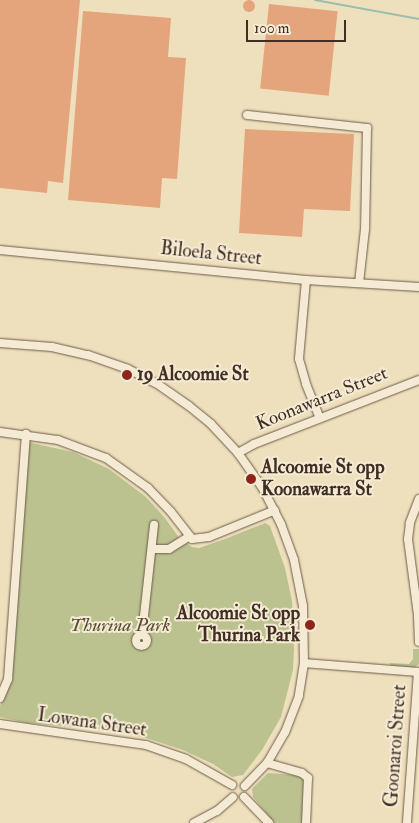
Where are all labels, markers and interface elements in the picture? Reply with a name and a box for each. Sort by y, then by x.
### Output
scale bar [249,10,349,42]
text: 100 m [254,19,289,38]
street label: Biloela Street [159,237,263,271]
street label: Koonawarra Street [253,362,391,436]
place label: 19 Alcoomie St [137,364,249,386]
marker: 19 Alcoomie St [121,369,133,381]
place label: Alcoomie St opp Koonawarra St [261,457,384,501]
marker: Alcoomie St opp Koonawarra St [245,473,257,485]
place label: Alcoomie St opp Thurina Park [177,603,300,647]
park label: Thurina Park [70,615,170,637]
marker: Alcoomie St opp Thurina Park [304,619,316,631]
street label: Goonaroi Street [380,684,412,808]
street label: Lowana Street [36,704,148,742]

